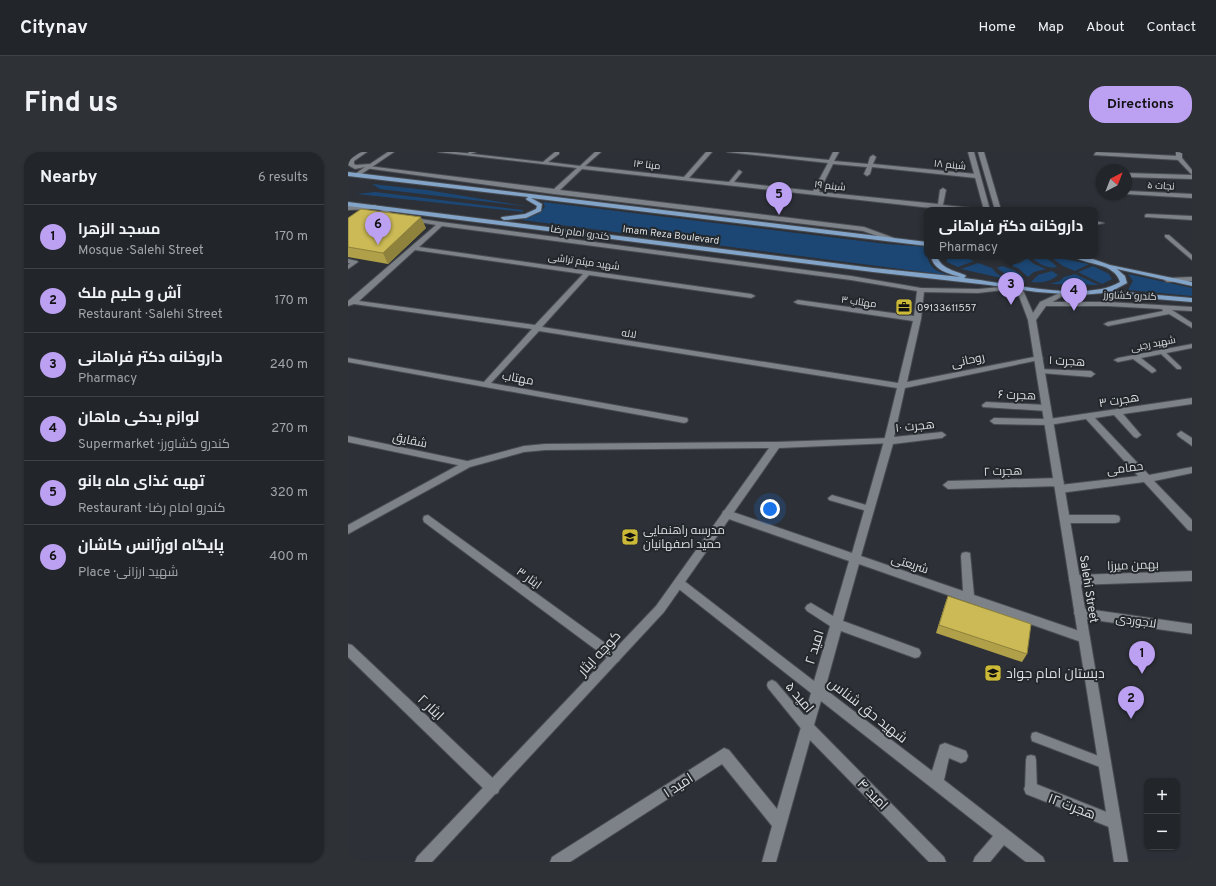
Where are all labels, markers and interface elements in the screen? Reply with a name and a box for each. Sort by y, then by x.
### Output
text: Citynav [20,16,88,40]
text: Home [979,19,1016,36]
text: Map [1038,19,1064,36]
text: About [1086,19,1125,36]
text: Contact [1147,19,1196,36]
text: Find us [24,86,118,122]
button: Directions [1089,86,1192,123]
street label: مینا ۱۴ [633,158,661,173]
street label: شبنم ۱۸ [933,158,967,173]
north arrow [1096,164,1132,200]
text: Nearby [40,167,97,189]
text: 6 results [258,170,308,186]
street label: شبنم ۱۹ [814,178,846,195]
street label: نجات ۵ [1147,179,1175,194]
pin: 5 [766,182,792,215]
popup [924,207,1098,259]
pin: 6 [365,212,391,245]
text: داروخانه دکتر فراهانی [939,218,1083,237]
text: مسجد الزهرا [78,221,161,240]
street label: کندرو امام رضا [549,223,610,244]
street label: Imam Reza Boulevard [622,223,720,248]
text: 1 [50,229,56,245]
text: 170 m [274,229,308,245]
text: Pharmacy [939,240,998,256]
text: Mosque · Salehi Street [78,243,204,259]
street label: شهید میثم تراشی [547,251,620,274]
pin: 3 [998,272,1024,305]
pin: 4 [1061,278,1087,311]
text: آش و حلیم ملک [78,285,181,304]
street label: کندرو کشاورز [1102,289,1157,304]
text: 2 [49,293,57,309]
text: 170 m [274,293,308,309]
street label: مهتاب ۳ [840,294,877,311]
office icon: 09133611557 [894,297,914,317]
place label: 09133611557 [917,302,976,315]
text: Restaurant · Salehi Street [78,307,223,323]
street label: لاله [620,327,637,342]
street label: شهید رجبی [1130,334,1177,355]
text: داروخانه دکتر فراهانی [78,349,223,368]
street label: روحانی [950,350,986,372]
street label: هجرت ۱ [1048,353,1086,371]
text: 3 [49,357,57,373]
text: 240 m [270,357,308,373]
street label: مهتاب [501,368,535,390]
text: Pharmacy [78,371,137,387]
street label: هجرت ۶ [997,387,1036,405]
street label: هجرت ۳ [1098,390,1141,412]
text: لوازم یدکی ماهان [78,409,199,428]
street label: هجرت ۱۰ [895,417,936,437]
text: 4 [49,421,57,437]
text: 270 m [271,421,308,437]
street label: شقایق [391,430,429,452]
text: Supermarket · کندرو کشاورز [78,437,230,453]
street label: حمامی [1106,459,1144,479]
street label: هجرت ۲ [983,463,1023,481]
text: تهیه غذای ماه بانو [78,473,205,492]
text: 5 [49,485,57,501]
text: 320 m [270,485,308,501]
your location [760,499,780,519]
text: Restaurant · کندرو امام رضا [78,501,225,517]
place label: مدرسه راهنمایی حمید اصفهانیان [643,523,725,553]
school or university icon: مدرسه راهنمایی حمید اصفهانیان [620,527,640,547]
text: پایگاه اورژانس کاشان [78,537,224,556]
text: 6 [49,549,57,565]
text: 400 m [269,549,308,565]
street label: شریعتی [889,551,930,578]
street label: Salehi Street [1075,554,1101,624]
street label: بهمن میرزا [1107,557,1159,575]
street label: ایثار ۳ [513,564,544,593]
text: Place · شهید ارزانی [78,565,178,581]
street label: لاجوردی [1114,611,1157,633]
street label: کوچه ایثار [574,628,625,681]
street label: امید ۲ [802,628,829,667]
pin: 1 [1129,641,1155,674]
school or university icon: دبستان امام جواد [983,663,1003,683]
place label: دبستان امام جواد [1006,666,1105,683]
street label: شهید حق شناس [824,675,910,747]
street label: امید ۵ [781,679,817,717]
pin: 2 [1118,686,1144,719]
street label: ایثار ۲ [413,692,447,725]
street label: امید ۱ [661,770,697,802]
street label: امید ۴ [853,776,891,814]
map controls [1144,778,1180,850]
button: + [1144,778,1180,814]
street label: هجرت ۱۲ [1045,791,1098,824]
button: − [1144,814,1180,850]

